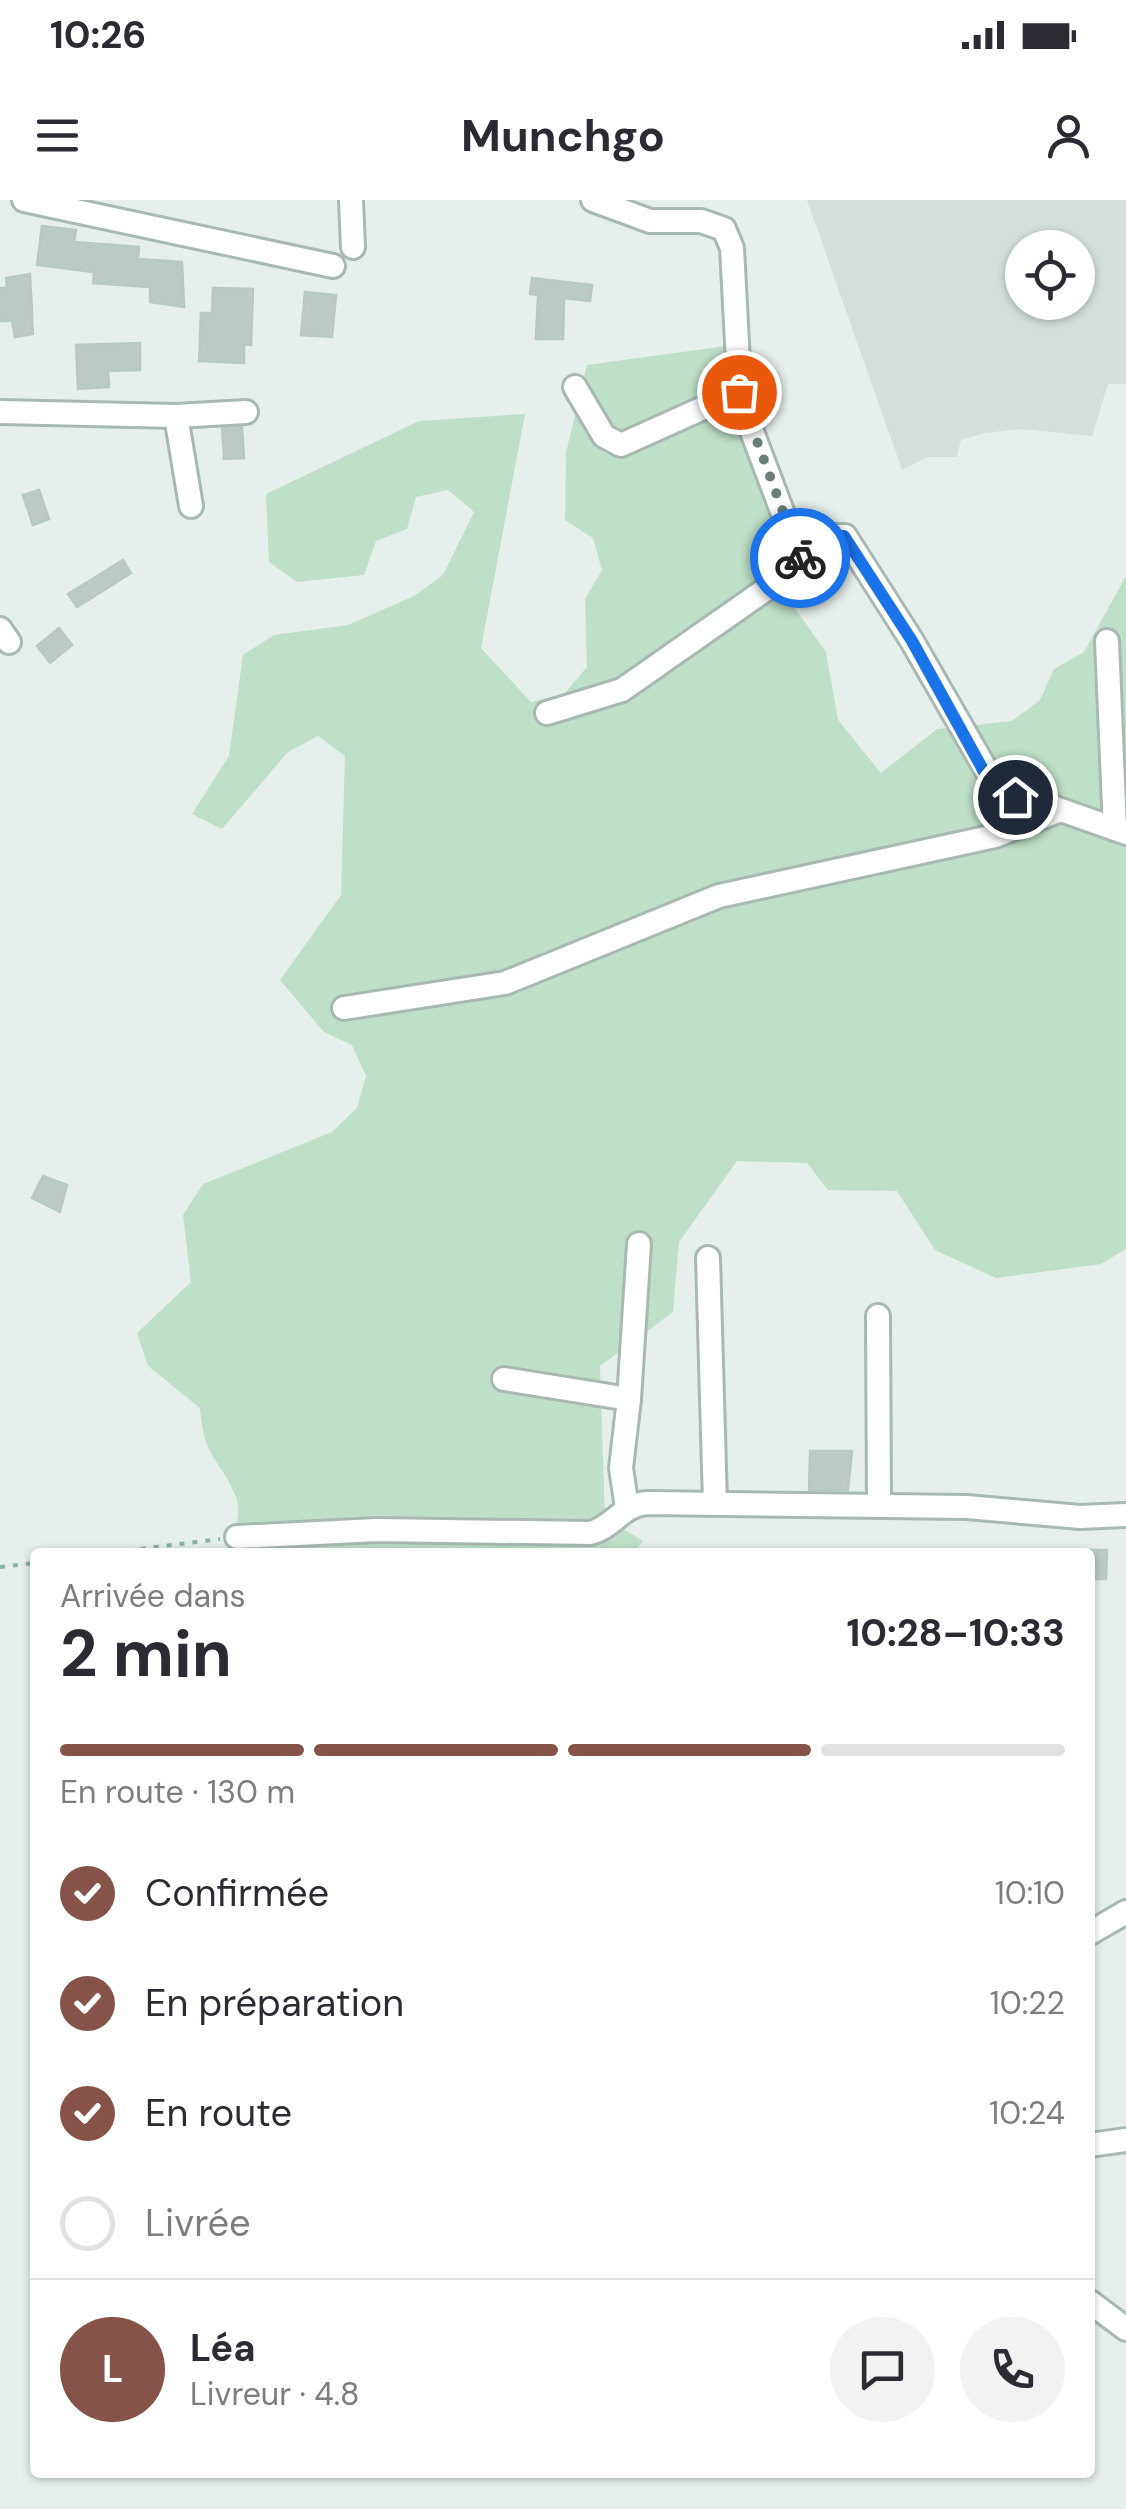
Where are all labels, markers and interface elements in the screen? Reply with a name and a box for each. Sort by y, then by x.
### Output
text: 10:26 [50,10,146,60]
text: Munchgo [461,106,665,165]
icon: menu [30,108,85,163]
icon: person [1041,108,1096,163]
map controls [1005,230,1095,320]
button: locate [1005,230,1095,320]
pin [697,350,782,435]
icon: bag [712,365,767,420]
courier [750,508,850,608]
icon: bike [773,531,828,586]
pin [973,755,1058,840]
icon: home [988,770,1043,825]
text: Arrivée dans [60,1575,245,1617]
text: 10:28–10:33 [847,1608,1065,1658]
text: 2 min [60,1612,232,1696]
text: En route · 130 m [60,1771,295,1813]
icon: check [60,1866,115,1921]
text: Confirmée [145,1868,329,1918]
text: 10:10 [995,1872,1065,1914]
icon: check [60,1976,115,2031]
text: En préparation [145,1978,404,2028]
text: 10:22 [990,1982,1065,2024]
icon: check [60,2086,115,2141]
text: En route [145,2088,292,2138]
text: 10:24 [989,2092,1065,2134]
text: Livrée [145,2198,251,2248]
button: chat [830,2317,935,2422]
button: phone [960,2317,1065,2422]
text: Léa [190,2323,255,2373]
text: L [102,2344,123,2394]
text: Livreur · 4.8 [190,2373,360,2415]

